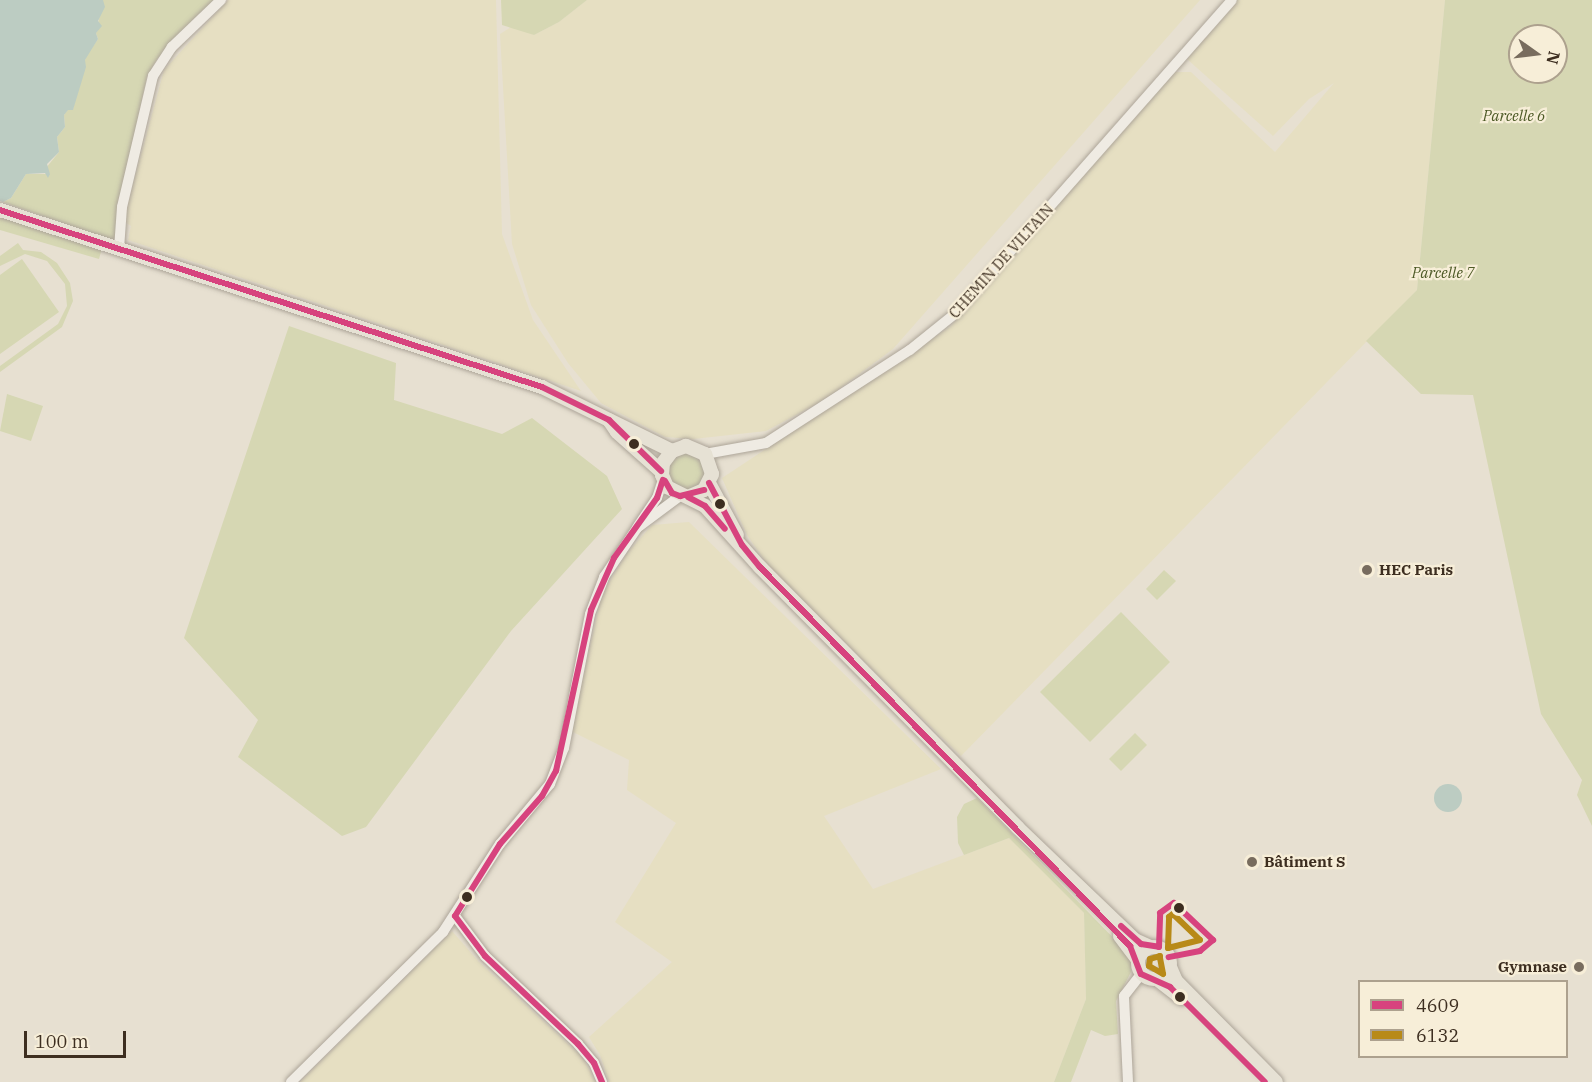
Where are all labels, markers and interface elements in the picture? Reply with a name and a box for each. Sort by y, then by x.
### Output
north arrow [1508,24,1568,84]
text: N [1542,49,1565,66]
park label: Parcelle 6 [1483,107,1545,125]
street label: CHEMIN DE VILTAIN [945,200,1057,322]
park label: Parcelle 7 [1412,264,1474,282]
unlabelled marker [628,438,640,450]
unlabelled marker [714,498,726,510]
place label: HEC Paris [1379,561,1453,579]
marker: HEC Paris [1360,563,1374,577]
place label: Bâtiment S [1264,853,1345,871]
marker: Bâtiment S [1245,855,1259,869]
unlabelled marker [461,891,473,903]
unlabelled marker [1173,902,1185,914]
place label: Gymnase [1498,958,1567,976]
marker: Gymnase [1572,960,1586,974]
legend [1358,980,1568,1058]
unlabelled marker [1174,991,1186,1003]
text: 4609 [1416,994,1459,1017]
scale bar [27,1019,129,1057]
text: 6132 [1416,1024,1459,1047]
text: 100 m [35,1030,89,1053]

